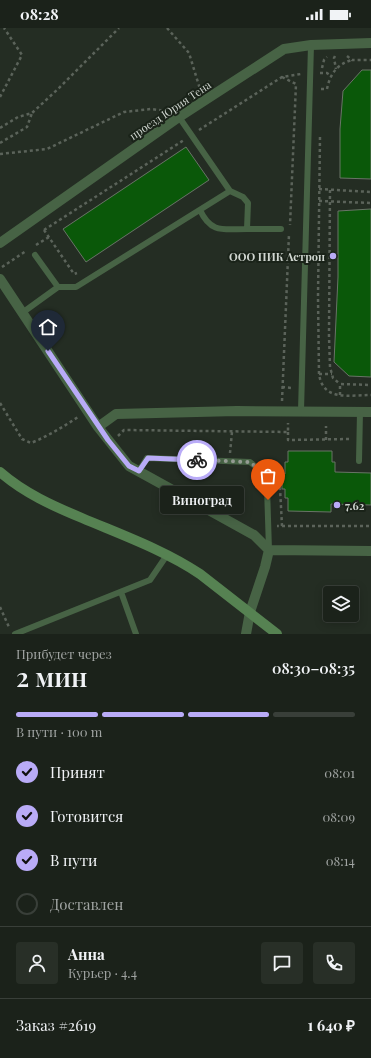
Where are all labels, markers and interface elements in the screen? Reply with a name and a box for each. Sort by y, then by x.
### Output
text: 08:28 [20,4,59,24]
street label: проезд Юрия Тена [126,77,214,143]
place label: ООО ПИК Астрон [229,249,325,264]
marker: ООО ПИК Астрон [328,251,338,261]
pin [31,310,65,351]
icon: home [37,316,59,338]
courier [177,440,217,480]
icon: bike [186,449,208,471]
pin [251,459,285,500]
icon: bag [257,465,279,487]
callout: Виноград [160,486,244,514]
text: Виноград [172,491,232,508]
place label: 7.62 [345,498,365,513]
marker: 7.62 [332,500,342,510]
map controls [323,586,359,622]
button: layers [323,586,359,622]
text: Прибудет через [16,645,112,662]
text: 08:30–08:35 [272,658,355,678]
text: 2 мин [16,659,87,694]
text: В пути · 100 m [16,723,102,740]
icon: check [16,761,38,783]
text: Принят [50,762,105,782]
text: 08:01 [324,764,355,781]
icon: check [16,805,38,827]
text: Готовится [50,806,123,826]
text: 08:09 [323,808,355,825]
icon: check [16,849,38,871]
text: В пути [50,850,98,870]
text: 08:14 [326,852,355,869]
text: Доставлен [50,894,124,914]
button: person [16,942,58,984]
button: chat [261,942,303,984]
button: phone [313,942,355,984]
text: Анна [68,944,105,964]
text: Курьер · 4.4 [68,964,137,981]
text: Заказ #2619 [16,1015,96,1035]
text: 1 640 ₽ [308,1015,355,1035]

